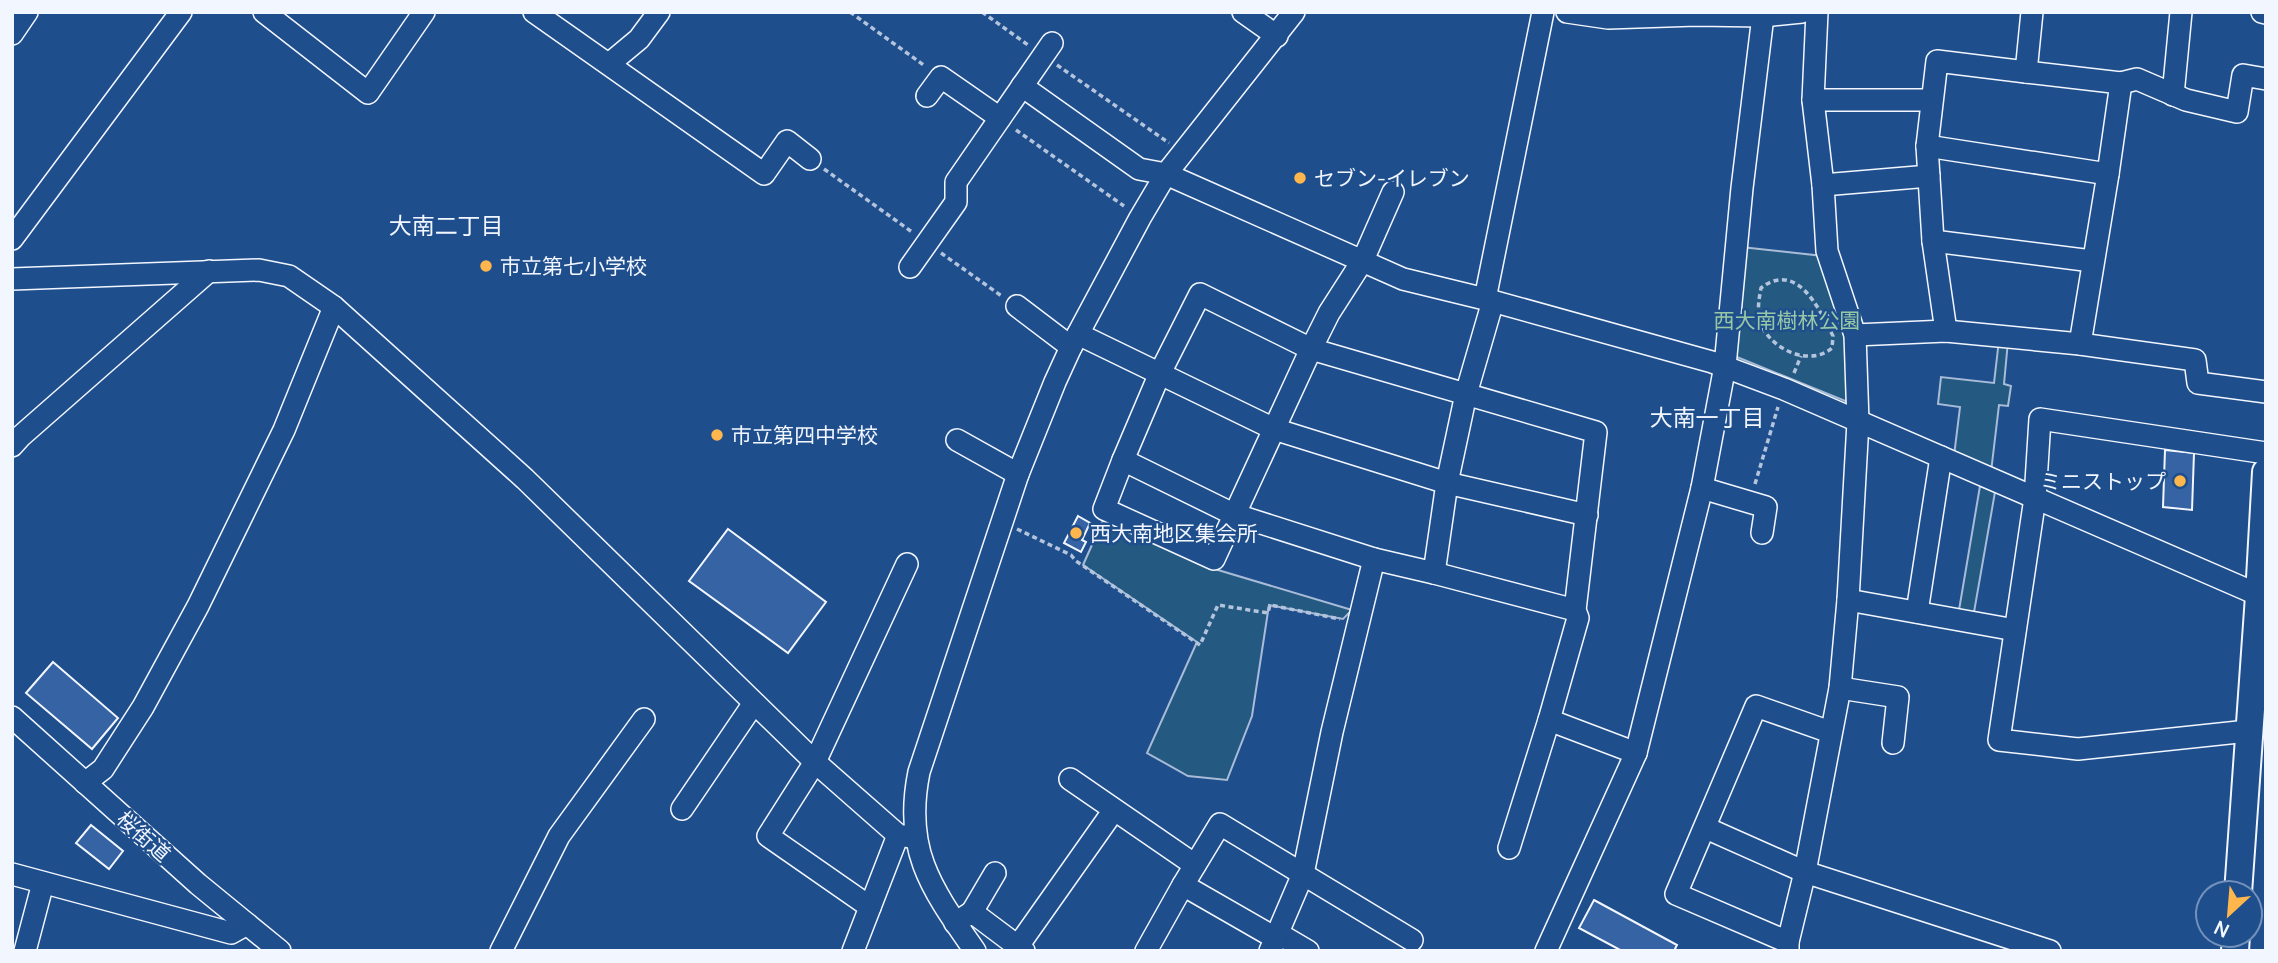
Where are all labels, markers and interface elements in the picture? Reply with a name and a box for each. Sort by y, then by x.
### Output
place label: セブン-イレブン [1314,164,1470,192]
marker: セブン-イレブン [1292,170,1308,186]
district label: 大南二丁目 [389,209,504,241]
place label: 市立第七小学校 [500,252,647,280]
marker: 市立第七小学校 [478,258,494,274]
park label: 西大南樹林公園 [1714,306,1861,334]
district label: 大南一丁目 [1650,401,1765,433]
place label: 市立第四中学校 [731,421,878,449]
marker: 市立第四中学校 [709,427,725,443]
place label: ミニストップ [2040,467,2166,495]
marker: ミニストップ [2172,473,2188,489]
place label: 西大南地区集会所 [1090,519,1258,547]
marker: 西大南地区集会所 [1068,525,1084,541]
street label: 桜街道 [111,805,177,867]
north arrow [2194,879,2264,949]
text: N [2210,915,2233,944]

